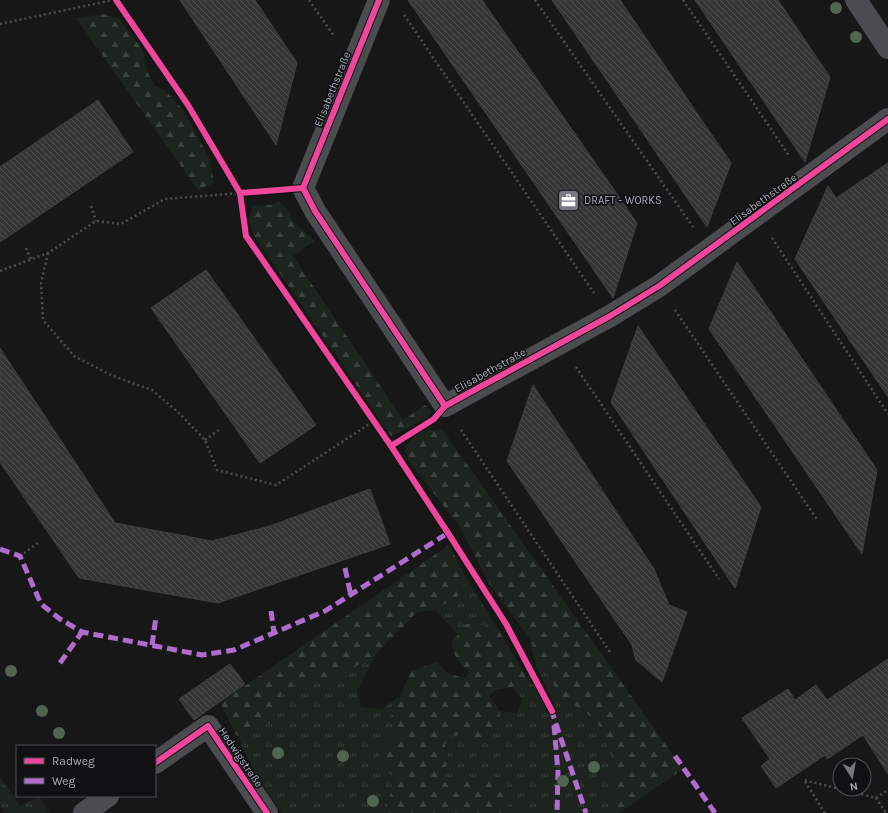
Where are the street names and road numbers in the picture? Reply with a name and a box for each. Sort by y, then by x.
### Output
street label: Elisabethstraße [312,49,354,129]
street label: Elisabethstraße [727,171,800,228]
street label: Elisabethstraße [452,345,529,395]
street label: Hedwigstraße [216,725,266,790]

